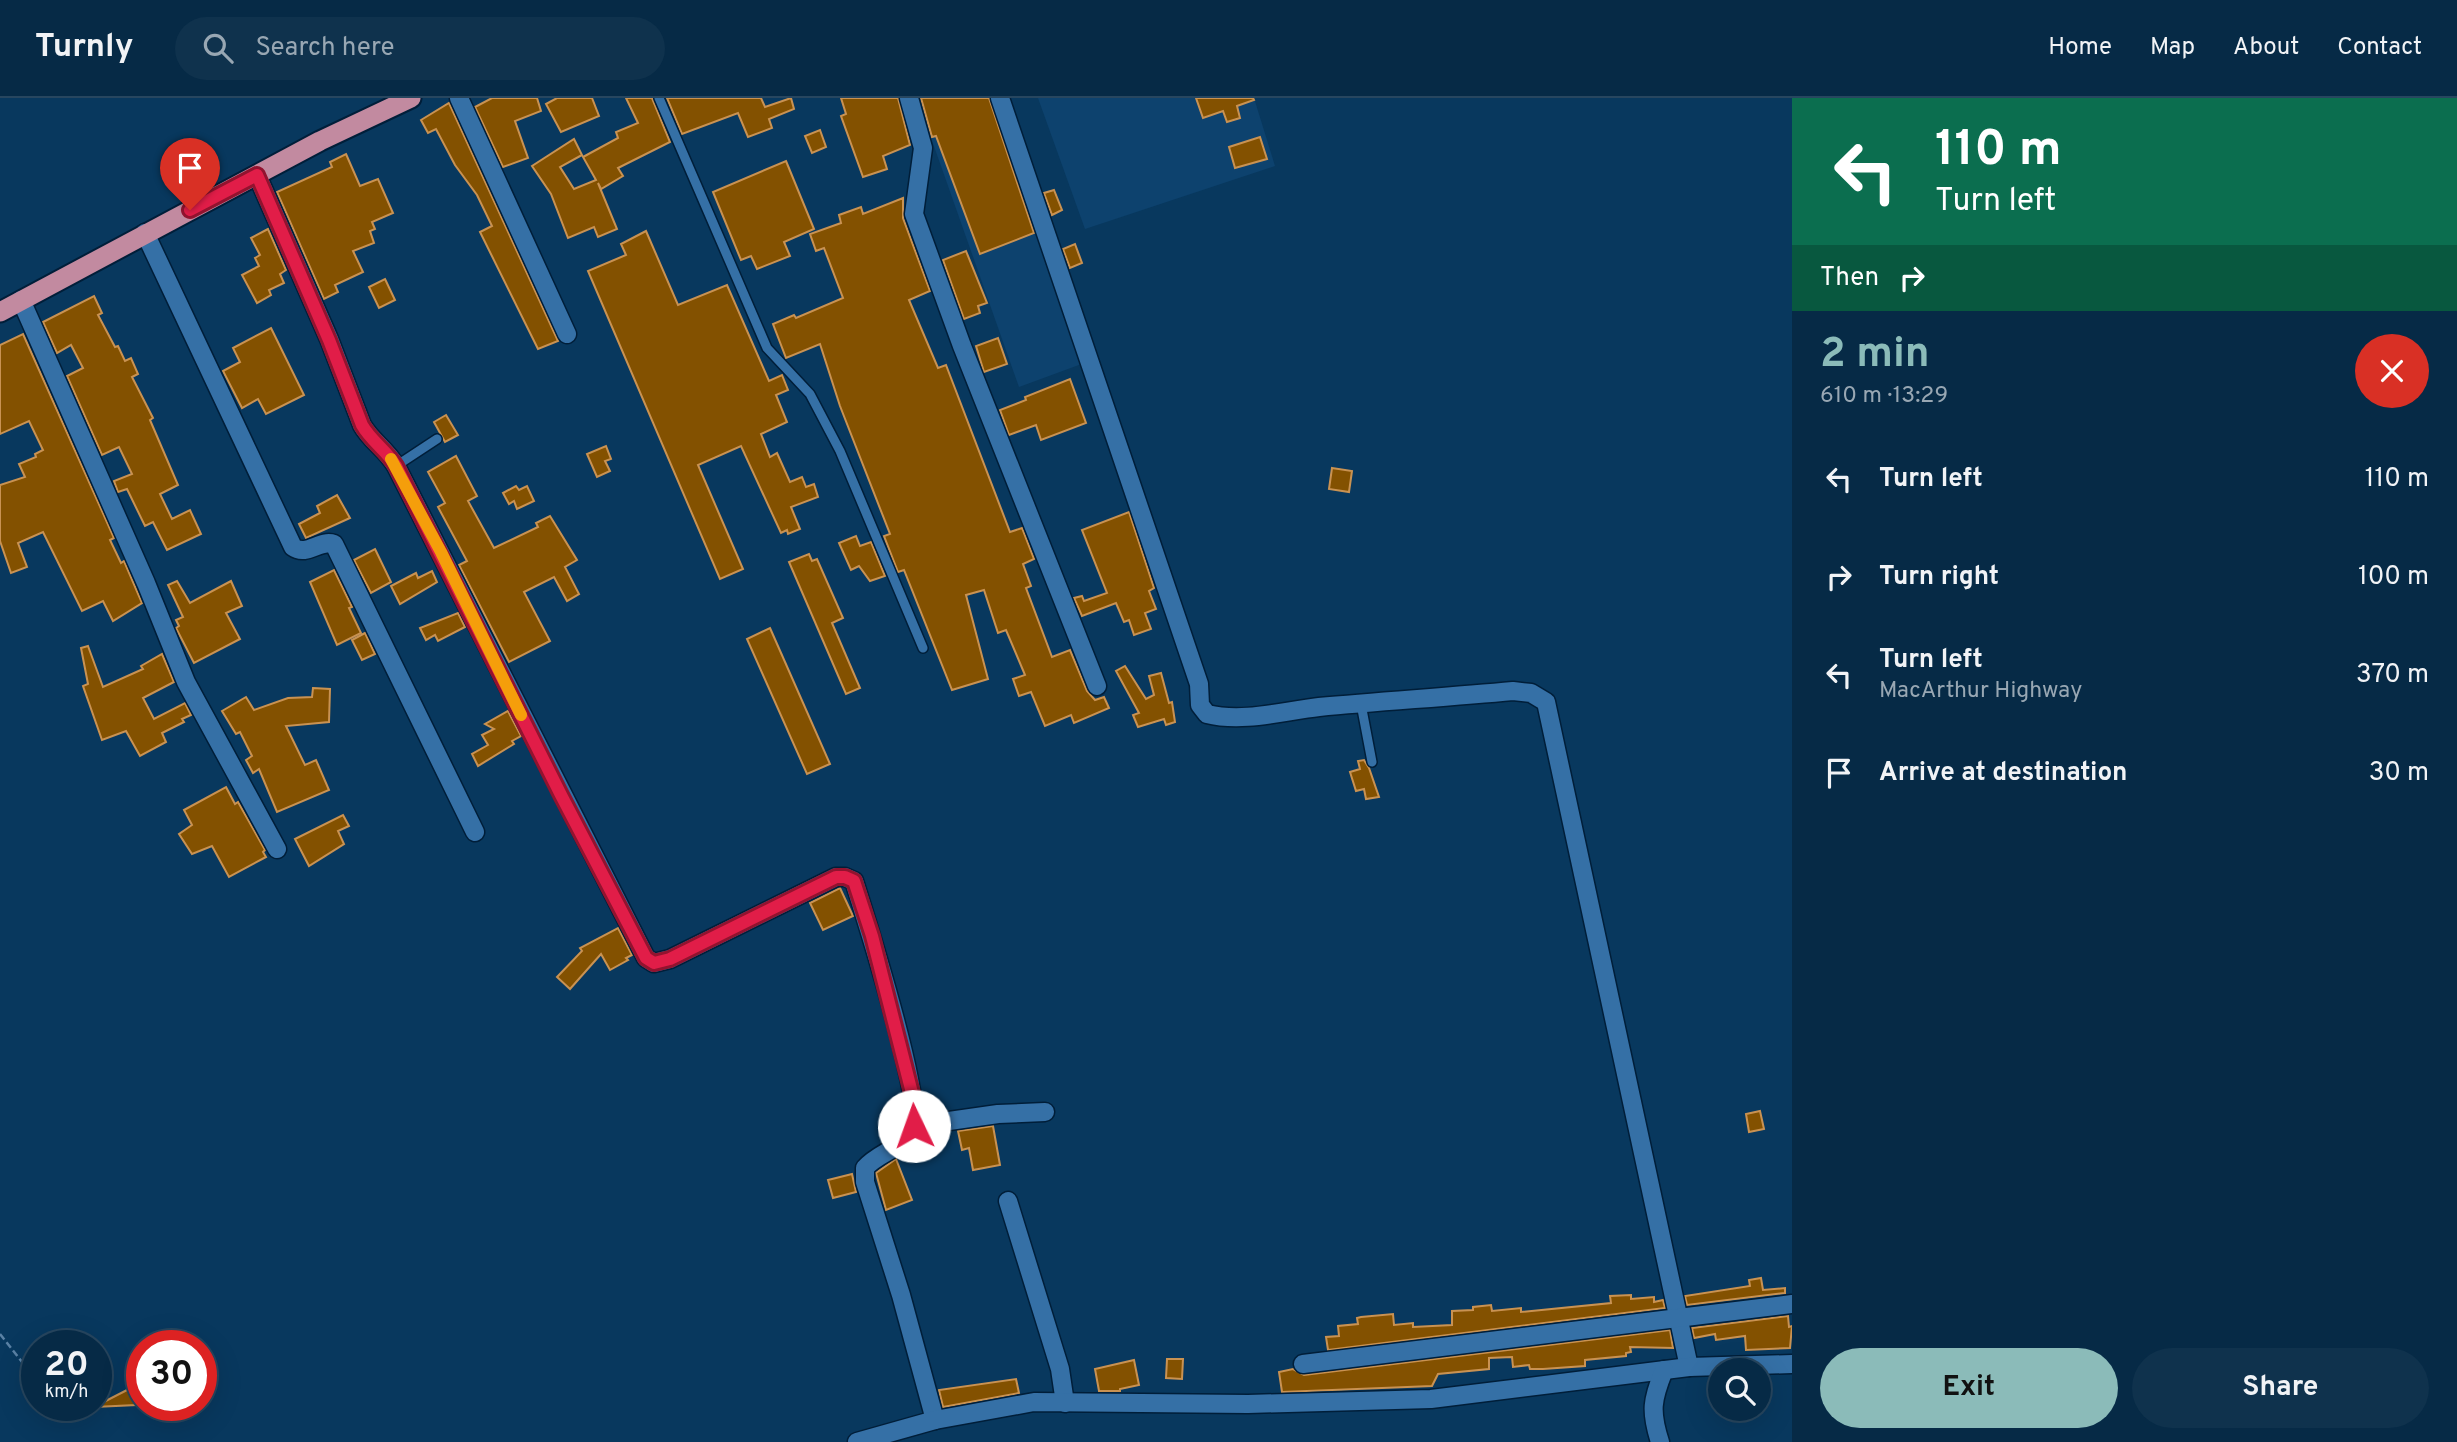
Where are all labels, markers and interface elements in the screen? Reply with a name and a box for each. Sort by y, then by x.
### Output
search box [175,17,665,80]
text: Turnly [35,27,133,69]
icon: search [199,29,237,67]
text: Search here [255,32,394,65]
text: Home [2048,33,2112,63]
text: Map [2150,33,2195,63]
text: About [2233,33,2299,63]
text: Contact [2337,33,2422,63]
text: 110 m [1935,121,2062,183]
icon: left [1820,126,1911,217]
pin [160,138,220,210]
icon: arrive [171,149,209,187]
text: Turn left [1935,182,2056,222]
icon: right [1893,259,1931,297]
text: Then [1820,262,1879,295]
text: 2 min [1820,329,1930,382]
button: close [2355,334,2429,408]
text: 610 m · 13:29 [1820,382,1948,411]
icon: left [1820,460,1858,498]
text: Turn left [1879,463,1983,496]
text: 110 m [2365,463,2429,496]
icon: right [1820,558,1858,596]
text: Turn right [1879,561,1999,594]
text: 100 m [2358,561,2429,594]
text: Turn left [1879,644,1983,677]
icon: left [1820,656,1858,694]
text: 370 m [2356,659,2429,692]
text: MacArthur Highway [1879,677,2082,706]
icon: arrive [1820,754,1858,792]
text: Arrive at destination [1879,757,2127,790]
text: 30 m [2369,757,2429,790]
position arrow [877,1089,951,1163]
speed limit sign: 30 [126,1330,217,1421]
text: 20 [44,1344,89,1388]
button: Exit [1820,1348,2118,1428]
button: Share [2132,1348,2429,1428]
map controls [1708,1358,1771,1421]
button: search [1708,1358,1771,1421]
text: km/h [45,1381,88,1404]

